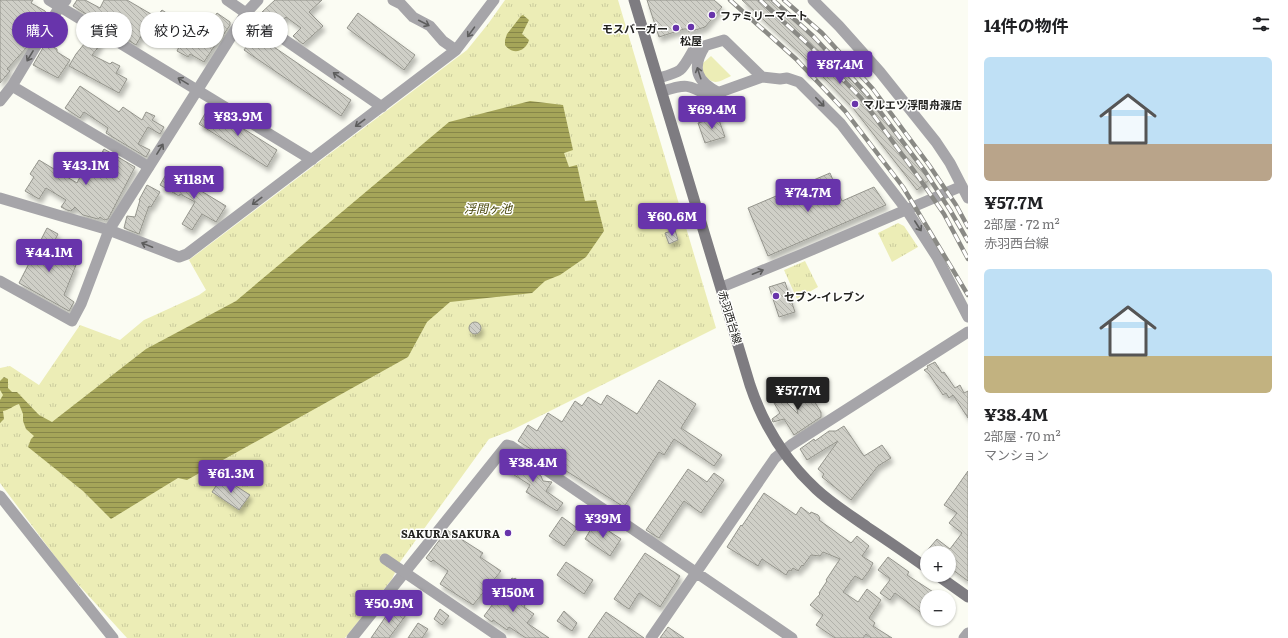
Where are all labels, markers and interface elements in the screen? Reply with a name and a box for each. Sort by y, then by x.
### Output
place label: ファミリーマート [720,7,808,23]
marker: ファミリーマート [707,10,717,20]
chip: 購入 [12,12,68,48]
chip: 賃貸 [76,12,132,48]
chip: 絞り込み [140,12,224,48]
chip: 新着 [232,12,288,48]
text: 14件の物件 [984,12,1069,37]
icon: filters [1250,13,1272,35]
one-way arrow [417,20,429,27]
place label: モスバーガー [602,20,668,36]
marker: 松屋 [686,22,696,32]
marker: モスバーガー [671,23,681,33]
one-way arrow [467,26,475,37]
place label: 松屋 [680,32,702,48]
one-way arrow [25,50,33,62]
pin: ¥87.4M [807,51,873,85]
text: ¥87.4M [816,54,864,73]
one-way arrow [695,67,702,79]
one-way arrow [333,72,344,80]
one-way arrow [177,76,189,84]
icon: home [1092,83,1164,155]
pin: ¥69.4M [679,96,745,130]
place label: マルエツ浮間舟渡店 [863,96,962,112]
one-way arrow [815,97,825,107]
text: ¥69.4M [687,99,737,118]
marker: マルエツ浮間舟渡店 [850,99,860,109]
pin: ¥83.9M [205,103,271,137]
text: ¥83.9M [213,106,263,125]
one-way arrow [355,119,366,127]
one-way arrow [156,144,164,155]
pin: ¥43.1M [53,152,119,186]
text: ¥43.1M [62,155,110,174]
pin: ¥118M [166,166,222,200]
text: ¥118M [174,169,214,188]
pin: ¥74.7M [775,179,841,213]
text: ¥74.7M [785,182,831,201]
text: ¥57.7M [984,189,1043,214]
one-way arrow [251,197,262,206]
water label: 浮間ヶ池 [464,199,513,217]
pin: ¥60.6M [639,203,705,237]
text: ¥60.6M [647,206,697,225]
text: 2部屋 · 72 m² [984,214,1060,233]
one-way arrow [914,220,922,232]
text: 赤羽西台線 [984,233,1049,252]
pin: ¥44.1M [16,239,82,273]
one-way arrow [142,240,154,248]
text: ¥44.1M [25,242,73,261]
one-way arrow [751,268,763,276]
street label: 赤羽西台線 [715,288,747,346]
place label: セブン-イレブン [784,288,865,304]
marker: セブン-イレブン [771,291,781,301]
icon: home [1092,295,1164,367]
pin: ¥57.7M [765,377,831,411]
text: ¥57.7M [775,380,821,399]
text: ¥38.4M [984,401,1048,426]
text: 2部屋 · 70 m² [984,426,1061,445]
text: マンション [984,445,1049,464]
pin: ¥38.4M [500,449,566,483]
text: ¥38.4M [508,452,558,471]
pin: ¥61.3M [198,460,264,494]
text: ¥61.3M [207,463,255,482]
pin: ¥39M [579,505,627,539]
text: ¥39M [584,508,622,527]
place label: SAKURA SAKURA [401,525,501,541]
marker: SAKURA SAKURA [503,528,513,538]
map controls [920,546,956,626]
button: + [920,546,956,582]
pin: ¥150M [485,579,541,613]
text: ¥150M [492,582,535,601]
pin: ¥50.9M [356,590,422,624]
button: − [920,590,956,626]
text: ¥50.9M [364,593,414,612]

